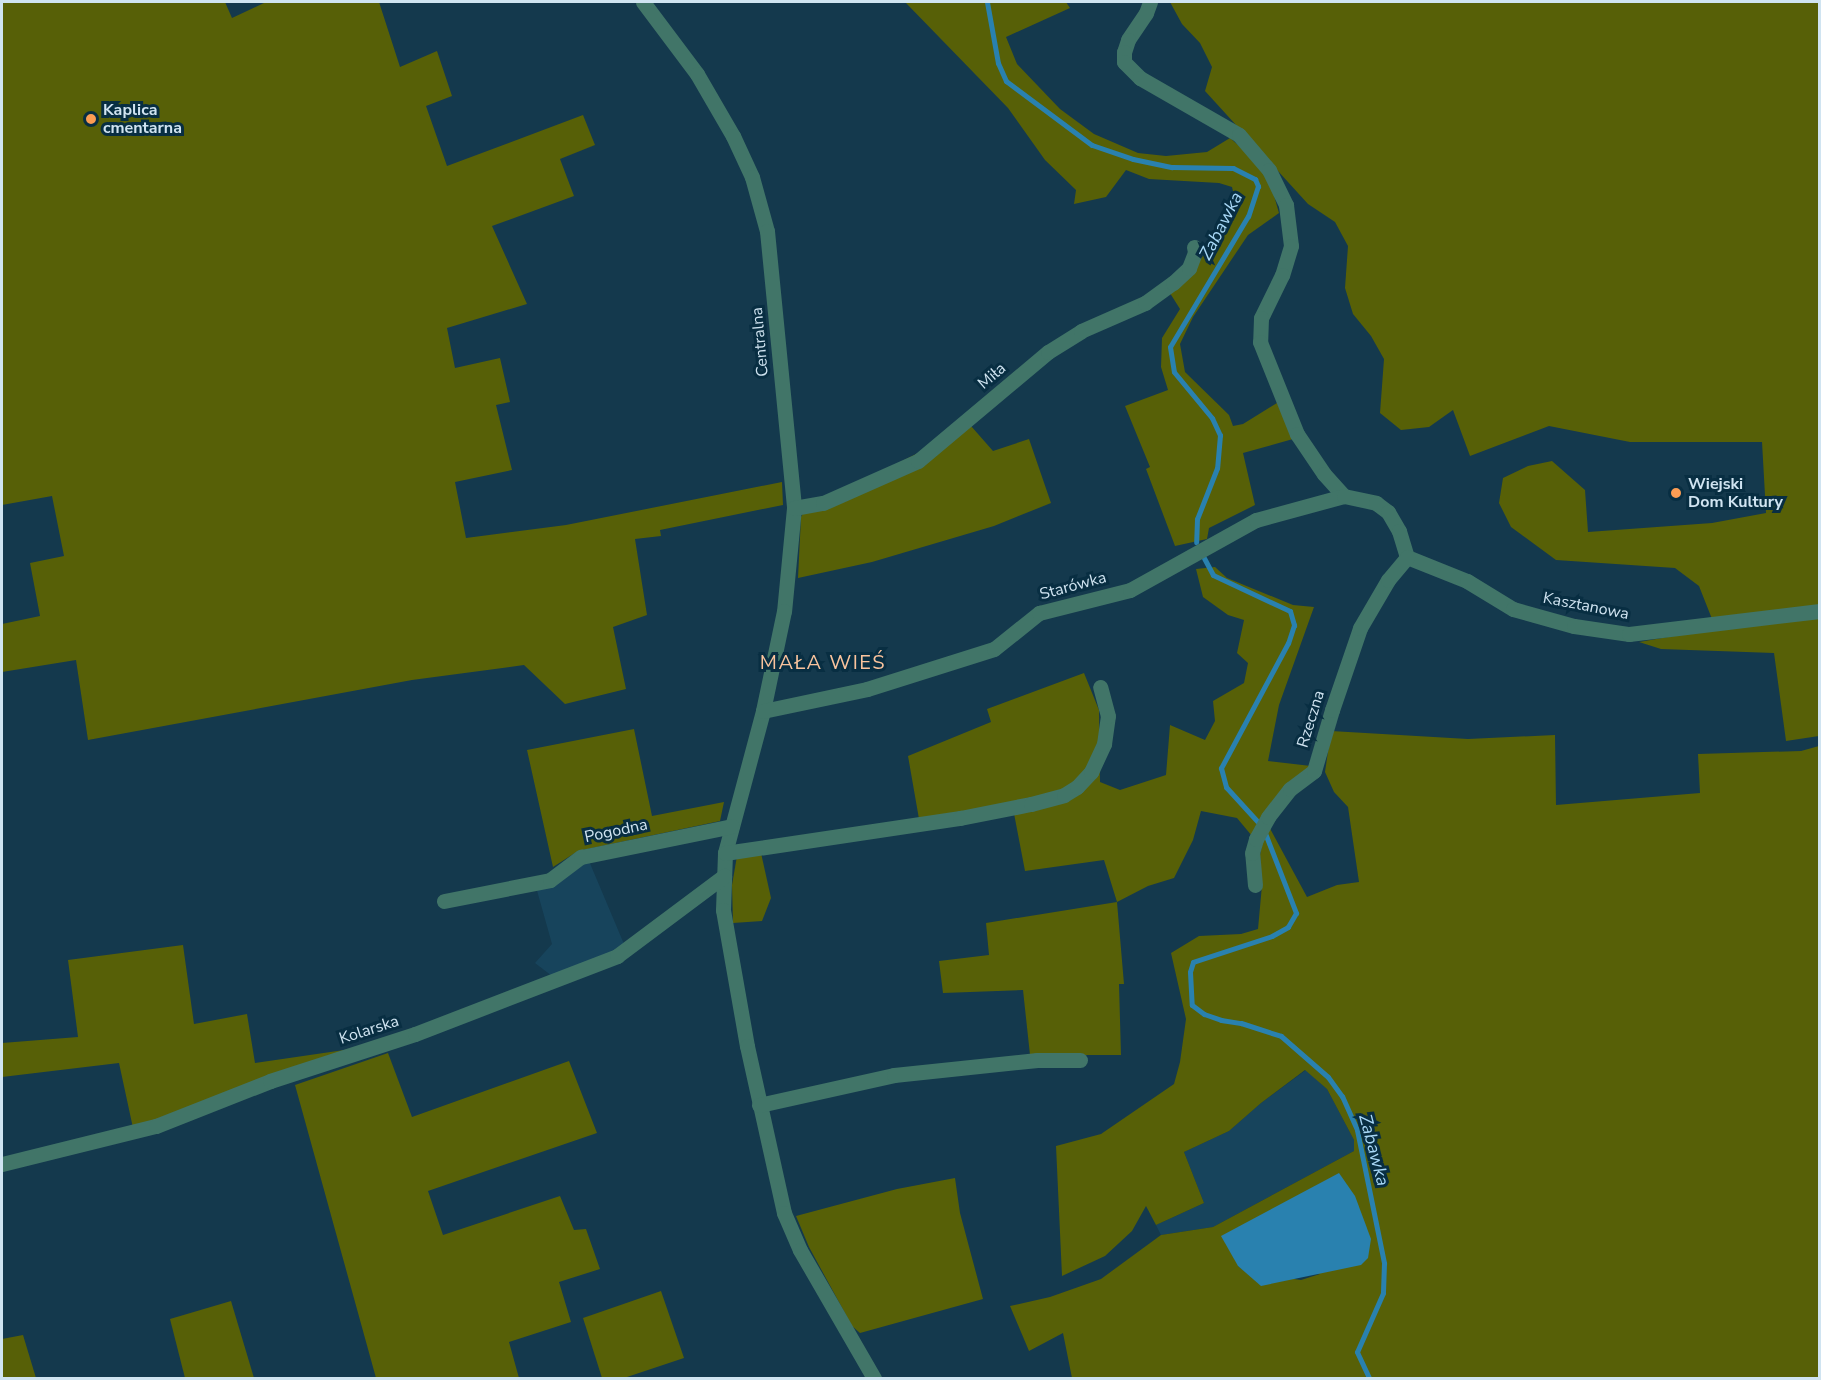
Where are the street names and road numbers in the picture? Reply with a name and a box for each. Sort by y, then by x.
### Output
street label: Centralna [747,306,773,378]
street label: Miła [974,359,1010,393]
street label: Starówka [1038,568,1108,604]
street label: Kasztanowa [1541,588,1631,624]
street label: Rzeczna [1293,688,1329,750]
street label: Pogodna [583,815,649,847]
street label: Kolarska [337,1011,401,1049]

